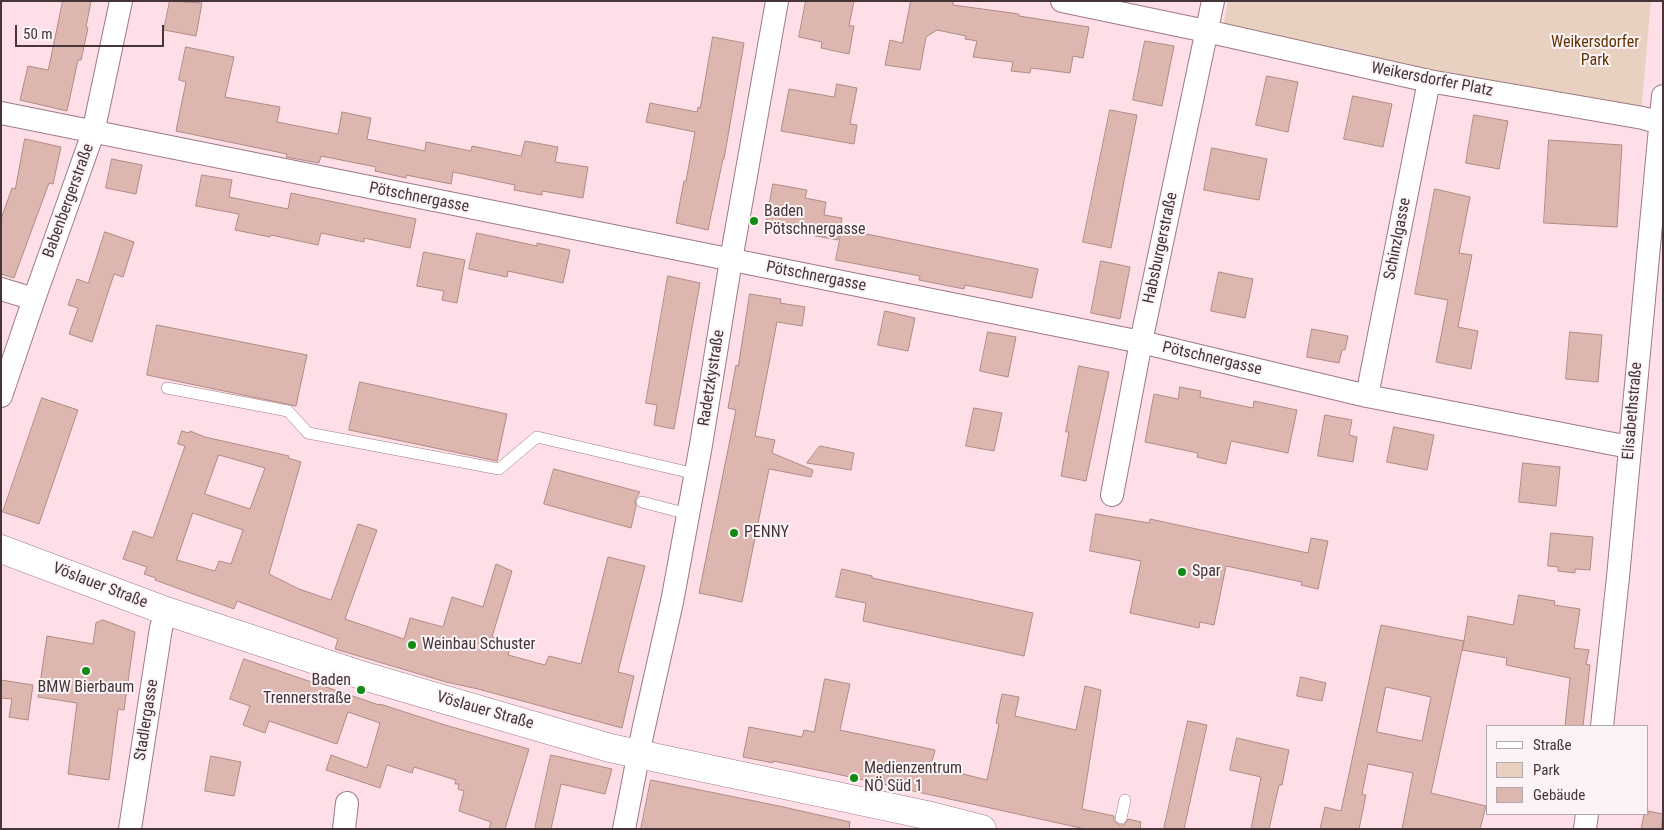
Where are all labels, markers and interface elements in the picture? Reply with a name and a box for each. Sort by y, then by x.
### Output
scale bar [18,15,166,47]
text: 50 m [23,25,53,43]
park label: Weikersdorfer Park [1551,33,1639,71]
street label: Weikersdorfer Platz [1369,59,1495,101]
street label: Babenbergerstraße [39,141,99,261]
street label: Pötschnergasse [367,179,471,217]
street label: Habsburgerstraße [1140,190,1182,306]
street label: Schinzlgasse [1381,196,1415,282]
place label: Baden Pötschnergasse [764,202,866,240]
marker: Baden Pötschnergasse [748,215,760,227]
street label: Pötschnergasse [764,258,868,296]
street label: Radetzkystraße [695,328,729,428]
street label: Pötschnergasse [1160,338,1264,380]
street label: Elisabethstraße [1619,361,1647,461]
place label: PENNY [744,523,789,543]
marker: PENNY [728,527,740,539]
street label: Vöslauer Straße [50,559,150,613]
place label: Spar [1192,562,1221,582]
marker: Spar [1176,566,1188,578]
place label: Weinbau Schuster [422,635,535,655]
marker: Weinbau Schuster [406,639,418,651]
marker: BMW Bierbaum [80,665,92,677]
place label: Baden Trennerstraße [263,671,351,709]
place label: BMW Bierbaum [38,678,134,698]
street label: Stadlergasse [131,678,163,762]
marker: Baden Trennerstraße [355,684,367,696]
street label: Vöslauer Straße [434,688,536,734]
legend [1486,725,1649,815]
text: Straße [1533,736,1572,754]
place label: Medienzentrum NÖ Süd 1 [864,759,962,797]
text: Park [1533,761,1560,779]
marker: Medienzentrum NÖ Süd 1 [848,772,860,784]
text: Gebäude [1533,786,1585,804]

